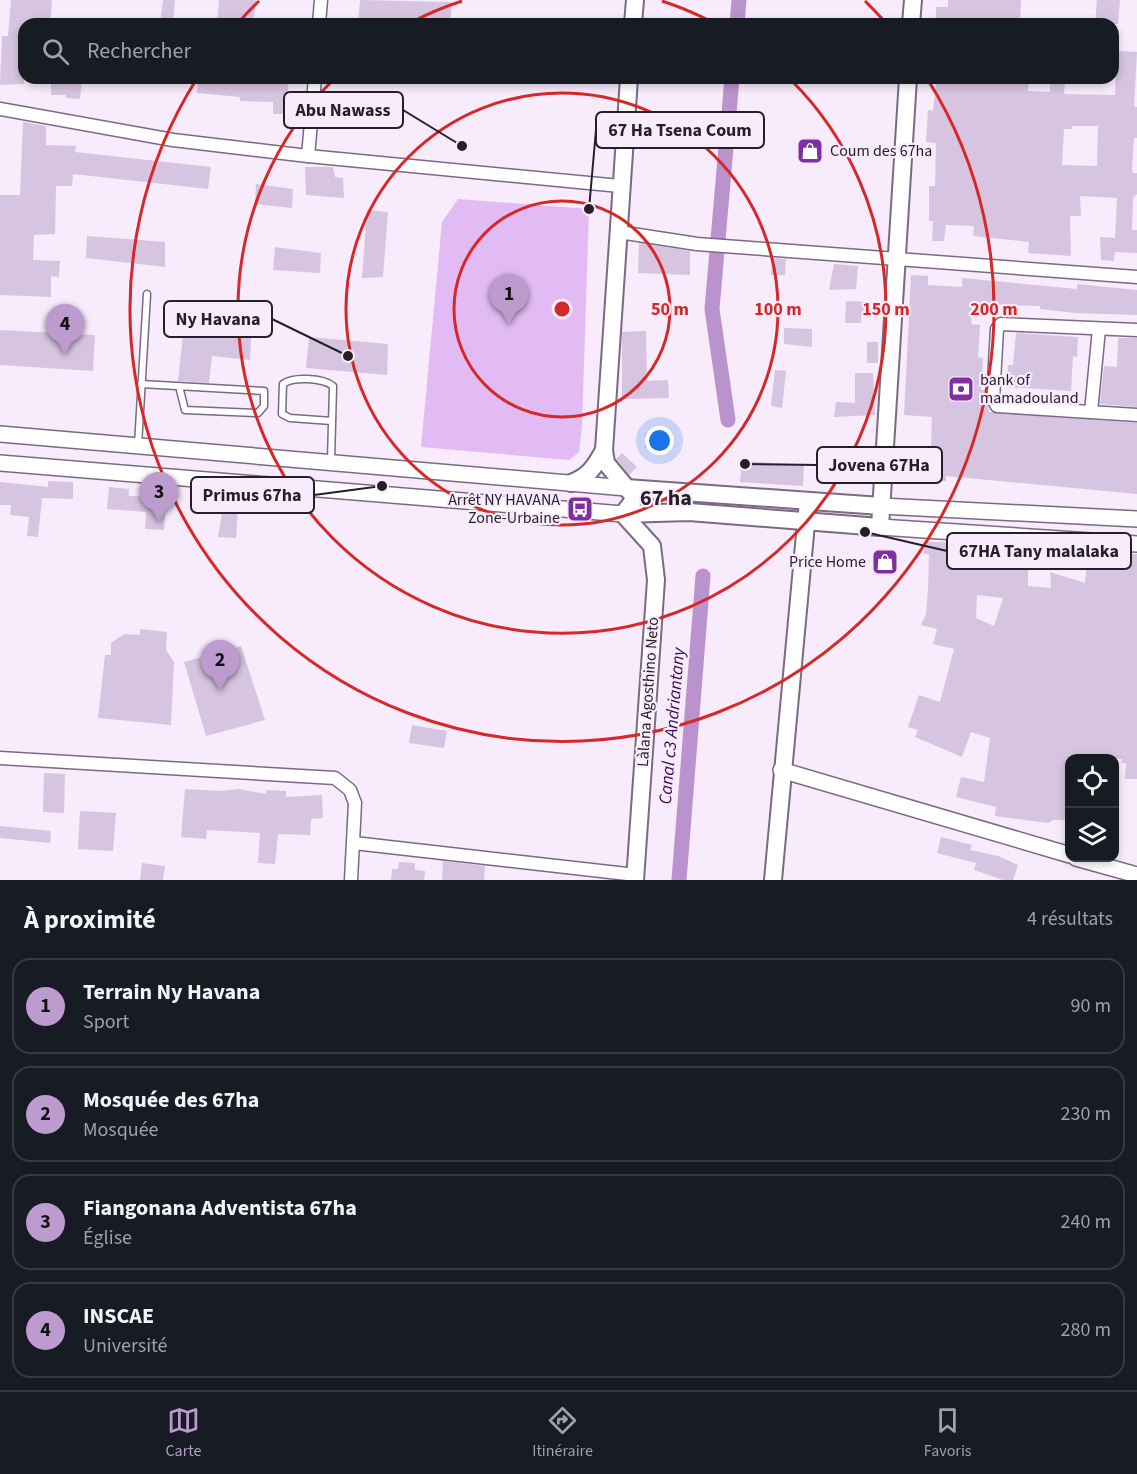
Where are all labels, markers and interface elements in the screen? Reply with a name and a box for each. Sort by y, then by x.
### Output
search box [18,18,1119,84]
icon: search [39,35,72,68]
text: Rechercher [87,35,191,67]
callout: Abu Nawass [284,92,403,128]
text: Abu Nawass [294,98,391,123]
callout: 67 Ha Tsena Coum [596,112,764,148]
text: 67 Ha Tsena Coum [608,118,752,143]
shop icon: Coum des 67ha [795,136,825,166]
place label: Coum des 67ha [830,140,932,162]
pin: 1 [490,274,528,324]
text: 50 m [651,297,689,322]
text: 100 m [754,297,802,322]
text: 150 m [862,297,910,322]
text: 200 m [970,297,1018,322]
centre of rings [552,299,572,319]
callout: Ny Havana [164,301,272,337]
pin: 4 [46,304,84,354]
text: Ny Havana [176,307,260,332]
place label: bank of mamadouland [980,369,1079,409]
bank icon: bank of mamadouland [946,374,976,404]
your location [645,426,674,455]
callout: Jovena 67Ha [817,447,942,483]
text: Jovena 67Ha [828,453,930,478]
pin: 3 [140,472,178,522]
callout: Primus 67ha [191,477,314,513]
district label: 67 ha [640,482,692,514]
text: Primus 67ha [203,483,301,508]
place label: Arrêt NY HAVANA Zone-Urbaine [448,489,560,529]
bus stop icon: Arrêt NY HAVANA Zone-Urbaine [565,494,595,524]
callout: 67HA Tany malalaka [947,533,1131,569]
text: 67HA Tany malalaka [959,539,1119,564]
shop icon: Price Home [870,547,900,577]
place label: Price Home [789,551,866,573]
street label: Làlana Agosthino Neto [632,616,664,768]
pin: 2 [200,640,240,690]
water label: Canal c3 Andriantany [653,646,691,805]
map controls [1065,754,1119,862]
button: locate [1065,754,1119,808]
button: layers [1065,808,1119,862]
text: À proximité [24,901,156,938]
text: 4 résultats [1027,905,1113,933]
text: Terrain Ny Havana [83,976,260,1008]
text: 1 [40,992,51,1020]
text: 90 m [1071,992,1111,1020]
text: Sport [83,1008,129,1036]
text: Mosquée des 67ha [83,1084,259,1116]
text: 2 [40,1100,51,1128]
text: 230 m [1061,1100,1111,1128]
text: Mosquée [83,1116,159,1144]
text: Fiangonana Adventista 67ha [83,1192,357,1224]
text: 3 [40,1208,51,1236]
text: 240 m [1061,1208,1111,1236]
text: Église [83,1224,132,1252]
text: INSCAE [83,1300,154,1332]
text: 4 [40,1316,51,1344]
text: 280 m [1061,1316,1111,1344]
text: Université [83,1332,168,1360]
tab: Carte [165,1404,201,1462]
tab: Itinéraire [532,1404,593,1462]
tab: Favoris [924,1404,972,1462]

